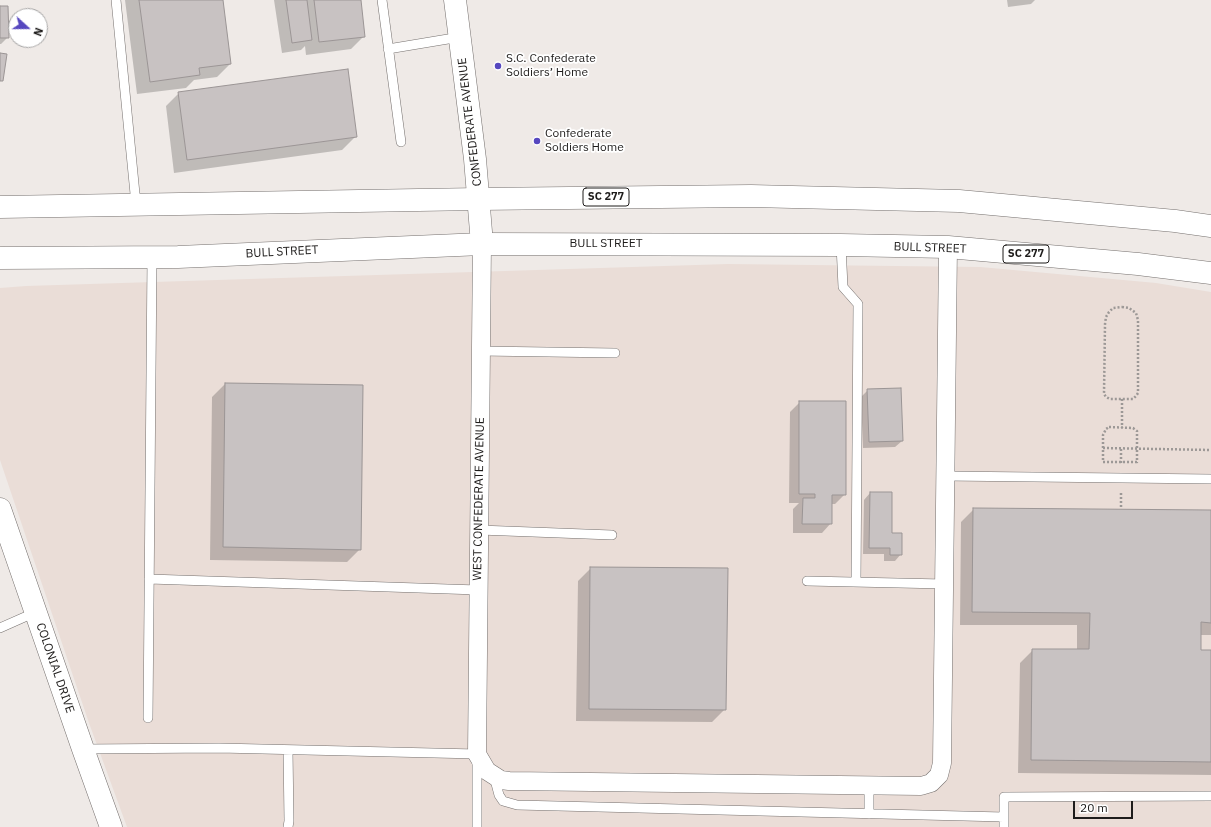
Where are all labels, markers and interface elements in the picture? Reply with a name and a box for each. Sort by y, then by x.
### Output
north arrow [8,8,48,48]
text: N [30,26,46,38]
place label: S.C. Confederate Soldiers’ Home [506,52,596,80]
street label: CONFEDERATE AVENUE [455,57,485,187]
marker: S.C. Confederate Soldiers’ Home [493,61,503,71]
place label: Confederate Soldiers Home [545,127,624,155]
marker: Confederate Soldiers Home [532,136,542,146]
road number: SC 277 [583,188,629,206]
street label: BULL STREET [569,237,643,251]
street label: BULL STREET [893,240,967,256]
street label: BULL STREET [245,243,319,261]
road number: SC 277 [1003,245,1049,263]
street label: WEST CONFEDERATE AVENUE [470,417,488,581]
street label: COLONIAL DRIVE [33,621,77,715]
scale bar [1075,793,1135,819]
text: 20 m [1080,800,1108,815]

